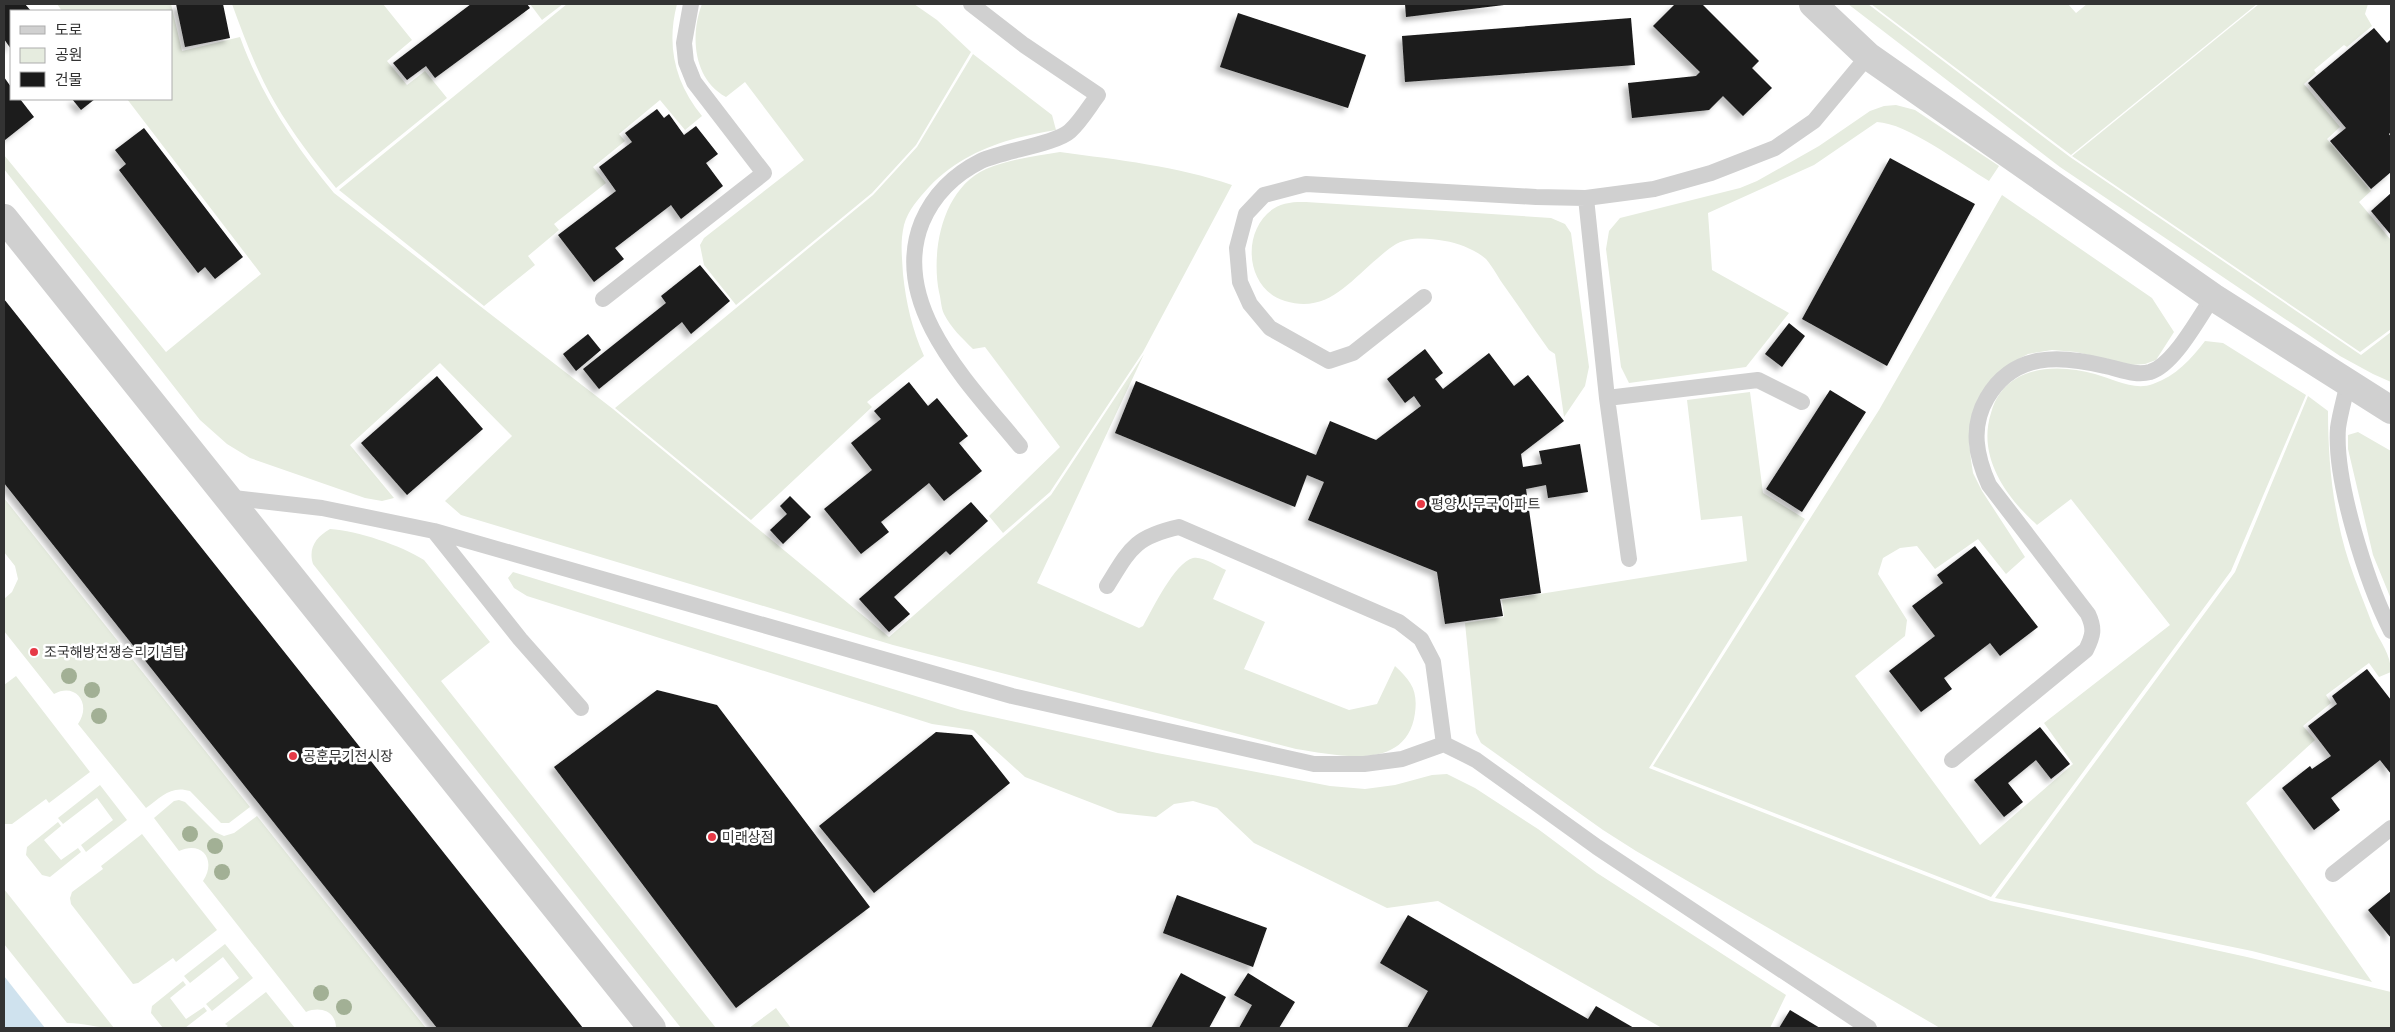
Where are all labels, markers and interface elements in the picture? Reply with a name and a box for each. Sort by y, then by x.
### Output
legend [10,10,172,100]
text: 도로 [55,21,83,39]
text: 공원 [55,46,83,64]
text: 건물 [55,71,83,89]
place label: 평양 사무국 아파트 [1431,495,1540,513]
marker: 평양 사무국 아파트 [1415,498,1427,510]
place label: 조국해방전쟁승리기념탑 [44,643,186,661]
marker: 조국해방전쟁승리기념탑 [28,646,40,658]
place label: 공훈무기전시장 [303,747,393,765]
marker: 공훈무기전시장 [287,750,299,762]
place label: 미래상점 [722,828,774,846]
marker: 미래상점 [706,831,718,843]

